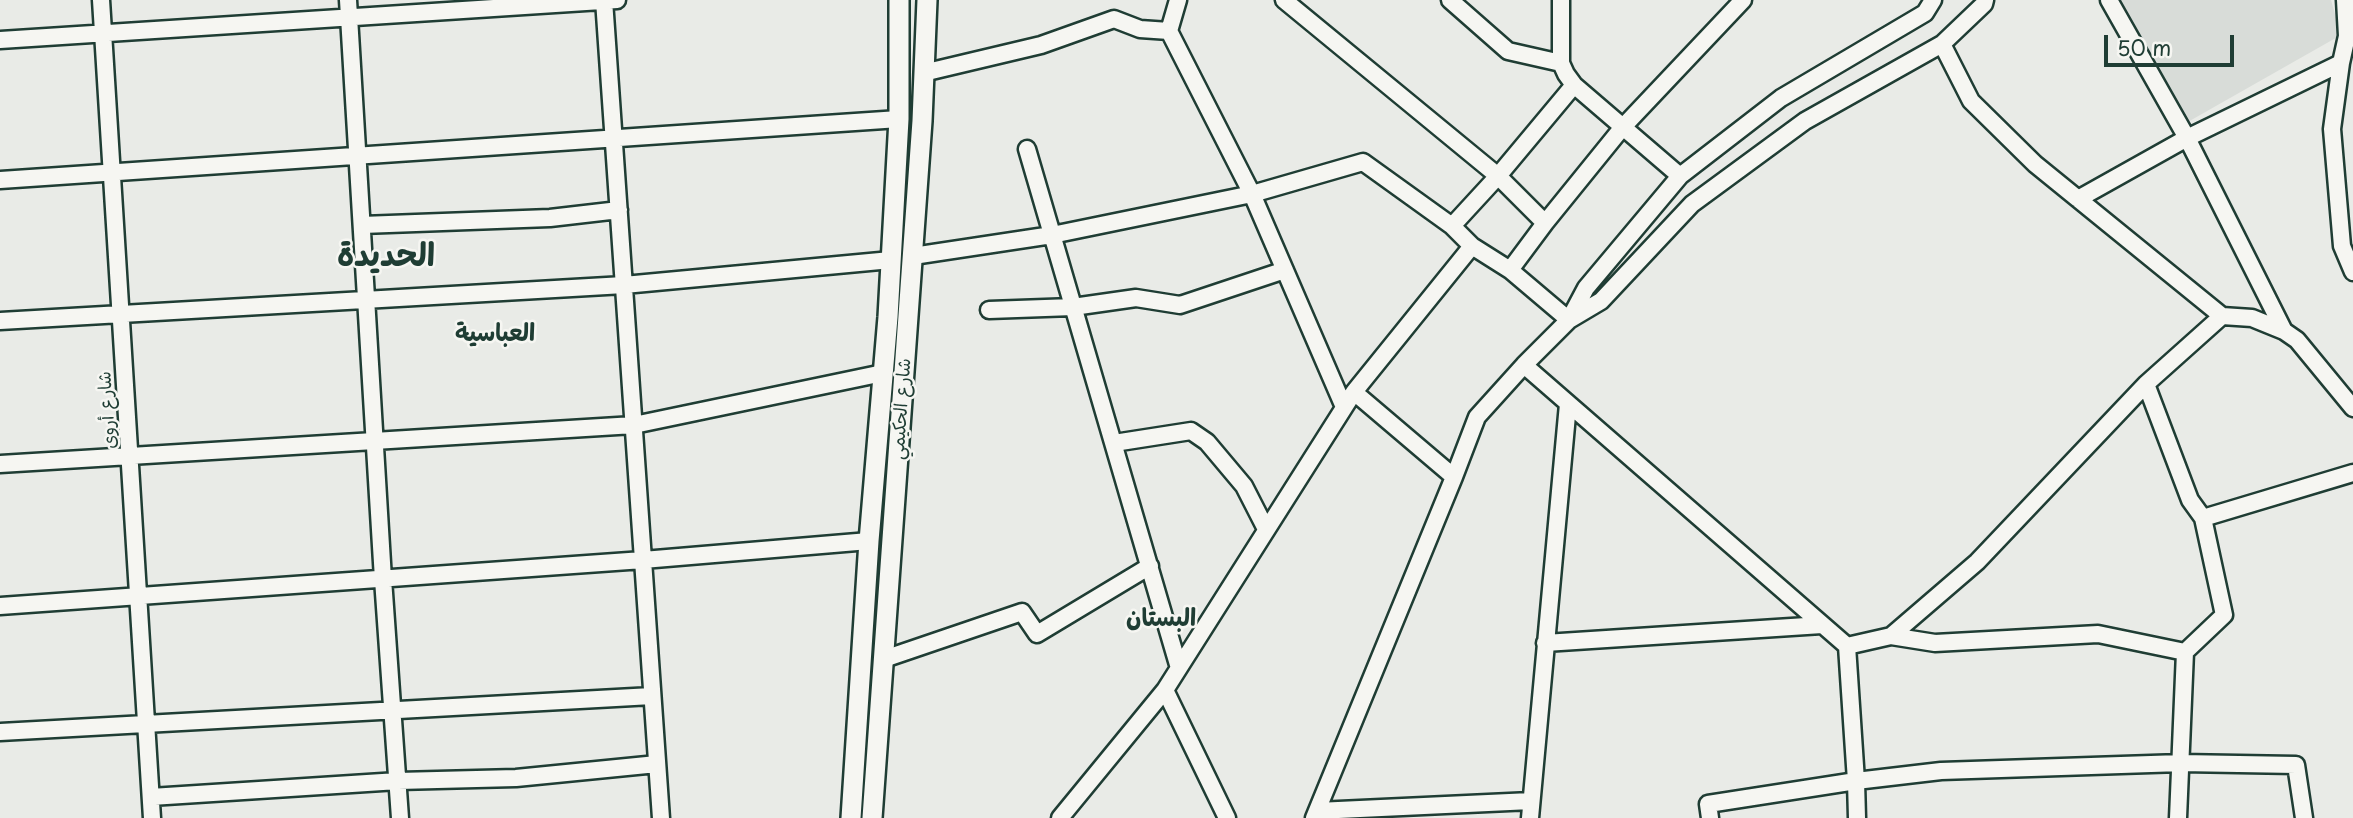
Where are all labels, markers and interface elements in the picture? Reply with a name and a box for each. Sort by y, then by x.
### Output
scale bar [2108,21,2238,65]
text: 50 m [2117,31,2171,63]
district label: الحديدة [337,238,435,276]
district label: العباسية [455,320,535,348]
street label: شارع الحكيمي [888,358,916,460]
street label: شارع أروى [95,370,121,450]
district label: البستان [1126,605,1196,633]

